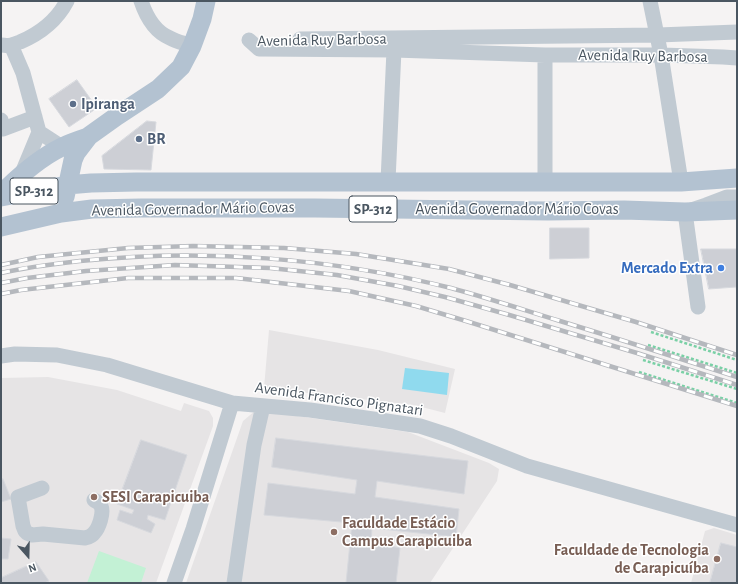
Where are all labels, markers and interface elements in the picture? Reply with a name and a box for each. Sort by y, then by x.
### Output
street label: Avenida Ruy Barbosa [257,29,387,51]
street label: Avenida Ruy Barbosa [578,45,708,67]
place label: Ipiranga [81,94,135,114]
marker: Ipiranga [68,99,78,109]
place label: BR [147,129,166,149]
marker: BR [134,134,144,144]
road number: SP-312 [10,178,58,204]
road number: SP-312 [349,196,397,222]
street label: Avenida Governador Mário Covas [91,198,295,220]
street label: Avenida Governador Mário Covas [415,199,619,219]
place label: Mercado Extra [621,258,713,278]
marker: Mercado Extra [716,263,726,273]
street label: Avenida Francisco Pignatari [254,378,424,420]
place label: SESI Carapicuiba [102,487,209,507]
marker: SESI Carapicuiba [89,492,99,502]
place label: Faculdade Estácio Campus Carapicuiba [342,513,472,551]
marker: Faculdade Estácio Campus Carapicuiba [329,527,339,537]
north arrow [8,536,48,576]
place label: Faculdade de Tecnologia de Carapicuíba [554,540,709,578]
marker: Faculdade de Tecnologia de Carapicuíba [712,554,722,564]
text: N [27,561,38,574]

